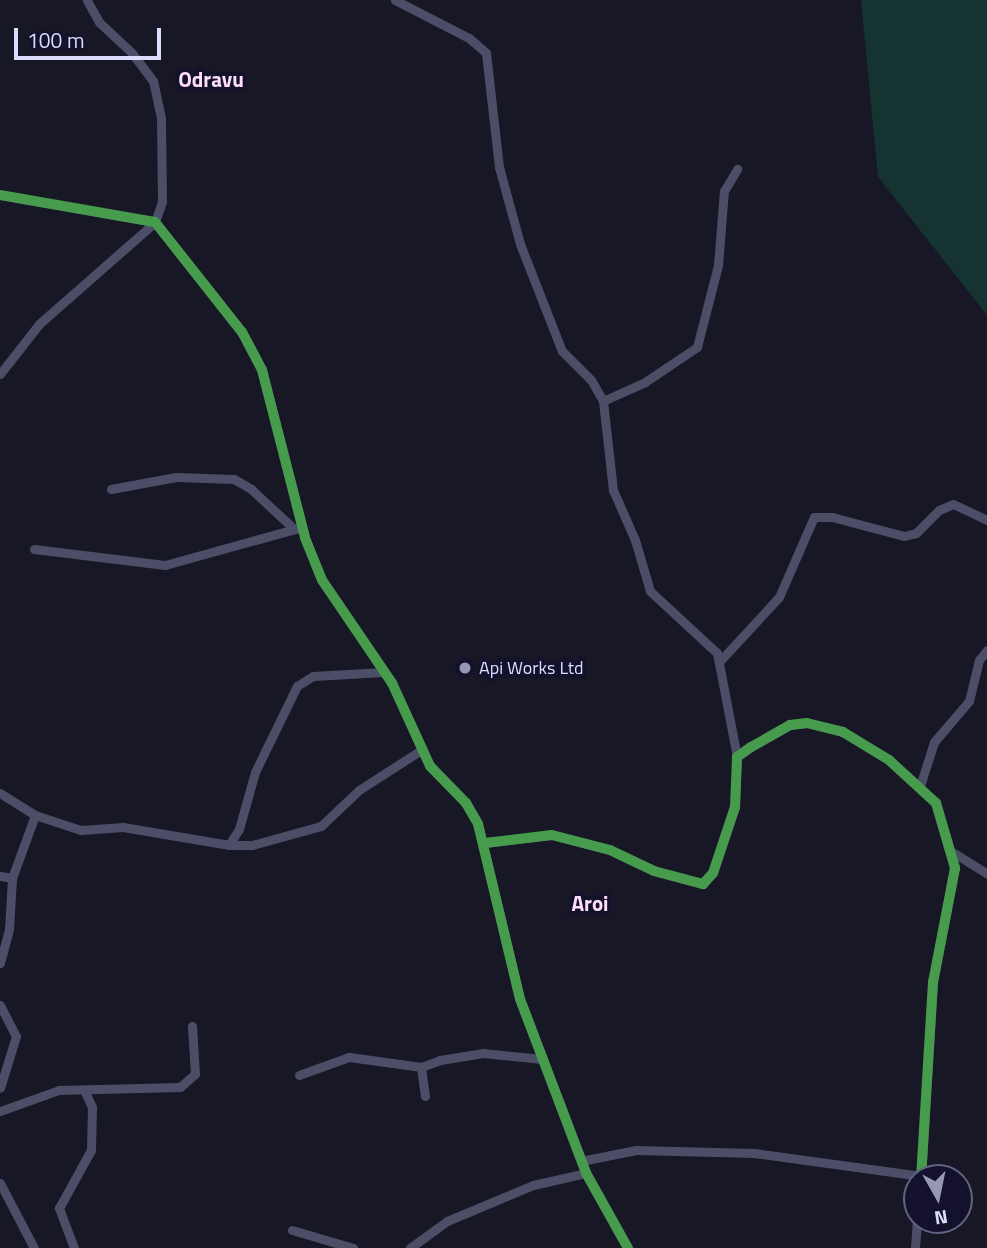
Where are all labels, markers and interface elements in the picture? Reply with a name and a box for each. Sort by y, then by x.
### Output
scale bar [18,14,164,58]
text: 100 m [27,24,84,56]
district label: Odravu [178,66,244,92]
place label: Api Works Ltd [479,657,584,679]
marker: Api Works Ltd [457,660,473,676]
district label: Aroi [571,890,609,916]
north arrow [903,1164,973,1234]
text: N [932,1203,950,1234]

